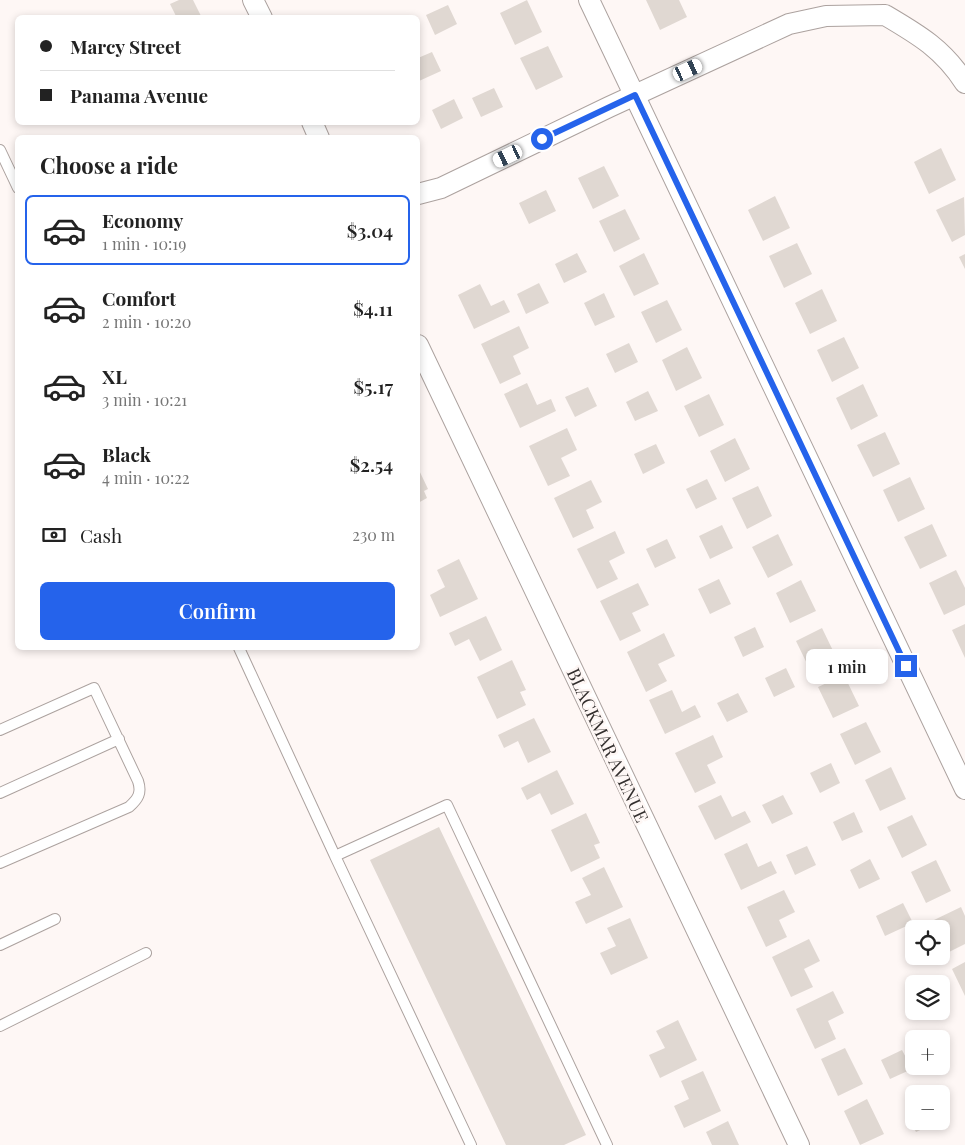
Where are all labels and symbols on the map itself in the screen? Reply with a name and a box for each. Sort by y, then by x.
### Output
car [671,57,704,83]
route start [531,128,553,150]
car [491,143,524,169]
callout: 1 min [806,648,888,684]
route end [895,655,917,677]
street label: BLACKMAR AVENUE [562,664,654,826]

